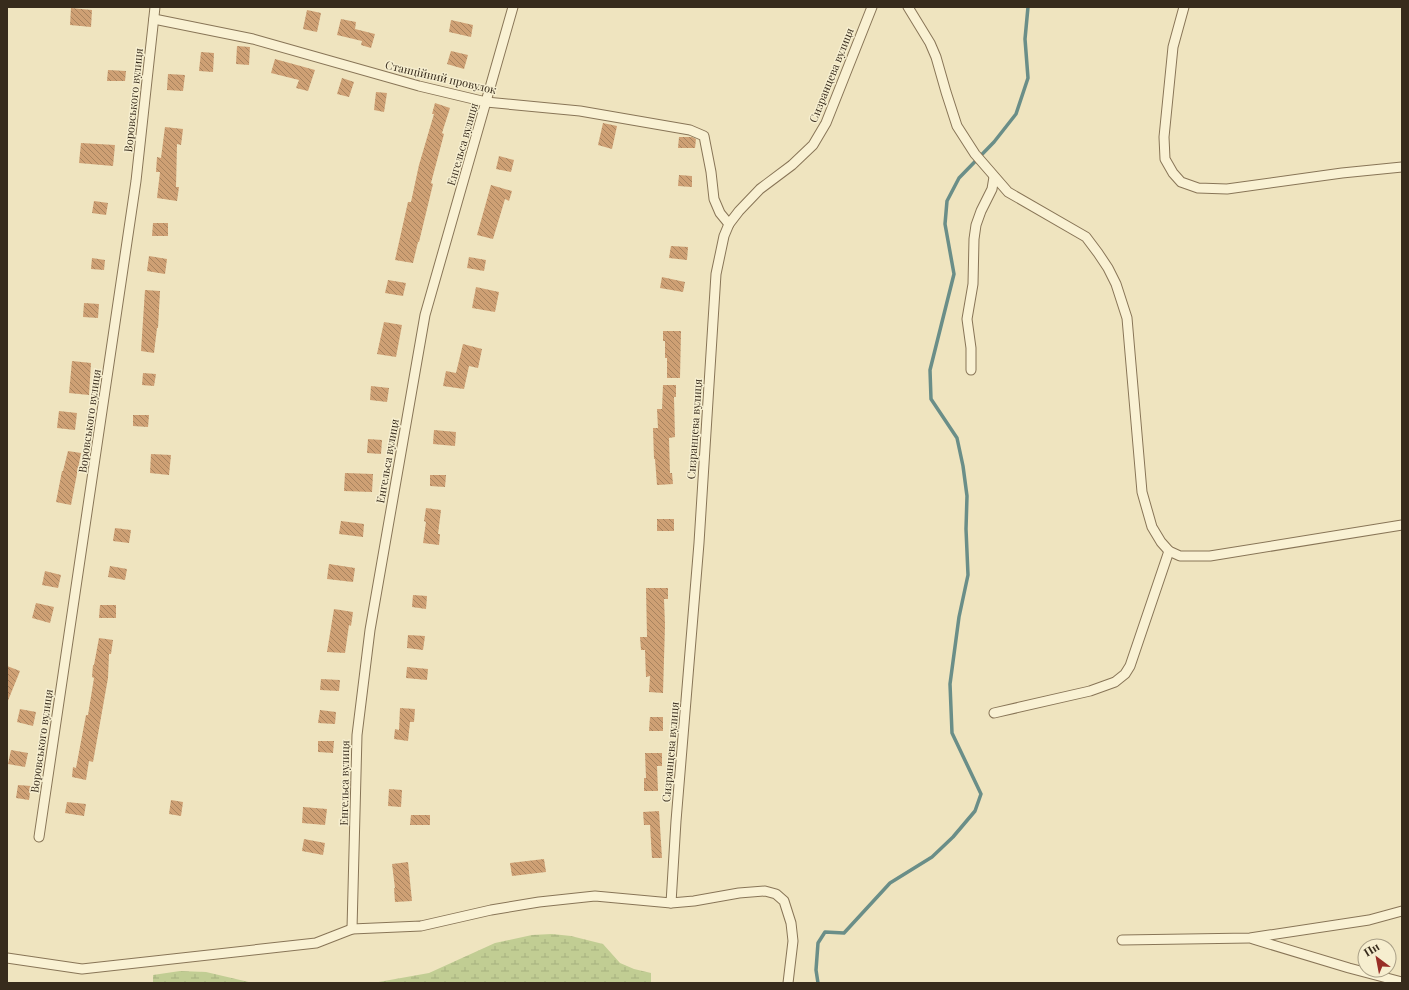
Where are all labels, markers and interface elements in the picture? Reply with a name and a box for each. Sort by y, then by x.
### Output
street label: Сизранцева вулиця [805,25,857,125]
street label: Воровського вулиця [120,47,146,153]
street label: Станційний провулок [384,57,499,97]
street label: Енгельса вулиця [443,101,481,187]
street label: Воровського вулиця [74,368,104,474]
street label: Сизранцева вулиця [683,378,705,480]
street label: Енгельса вулиця [372,418,402,504]
street label: Воровського вулиця [26,688,56,794]
street label: Сизранцева вулиця [658,701,682,803]
street label: Енгельса вулиця [336,740,352,826]
north arrow [1357,938,1397,978]
text: Пн [1361,939,1382,960]

